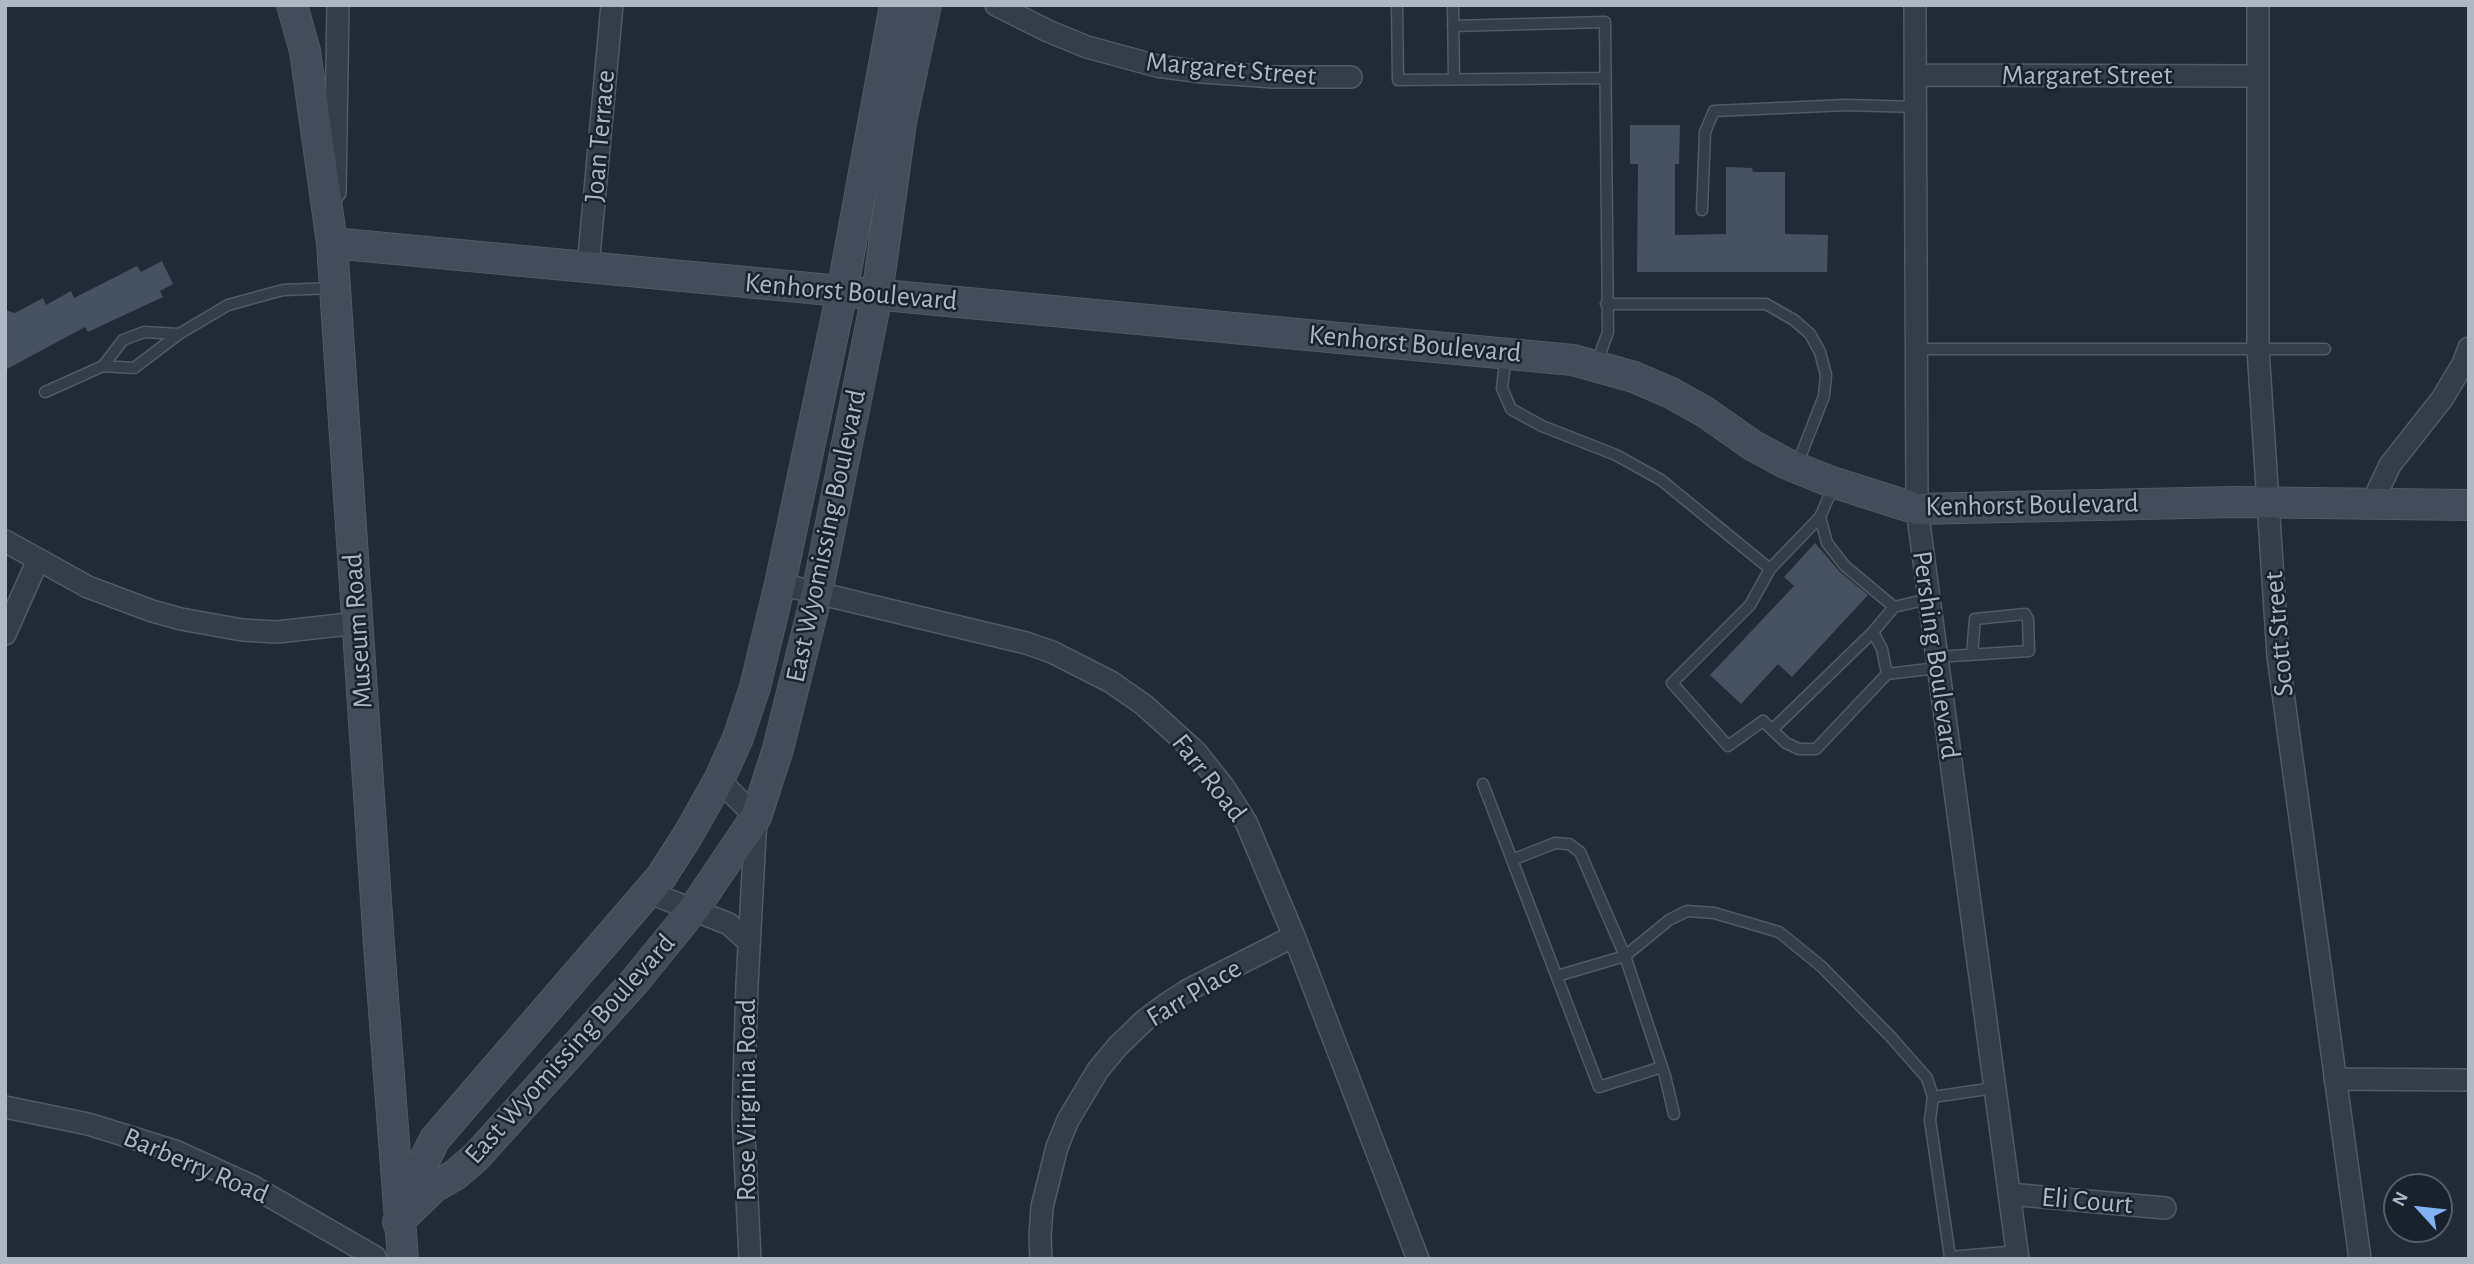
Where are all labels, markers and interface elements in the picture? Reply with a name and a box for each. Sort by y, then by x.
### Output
street label: Margaret Street [1144,45,1318,93]
street label: Margaret Street [2002,59,2172,93]
street label: Joan Terrace [577,68,623,204]
street label: Kenhorst Boulevard [743,266,959,318]
street label: Kenhorst Boulevard [1307,318,1523,370]
street label: East Wyomissing Boulevard [779,386,873,686]
street label: Kenhorst Boulevard [1925,486,2139,524]
street label: Pershing Boulevard [1905,549,1967,761]
street label: Museum Road [336,552,380,710]
street label: Scott Street [2257,570,2301,698]
street label: Farr Road [1164,727,1254,829]
street label: East Wyomissing Boulevard [458,927,682,1171]
street label: Farr Place [1140,952,1248,1034]
street label: Rose Virginia Road [730,999,764,1201]
street label: Barberry Road [118,1120,274,1212]
north arrow [2383,1173,2453,1243]
street label: Eli Court [2040,1180,2134,1222]
text: N [2389,1189,2412,1209]

